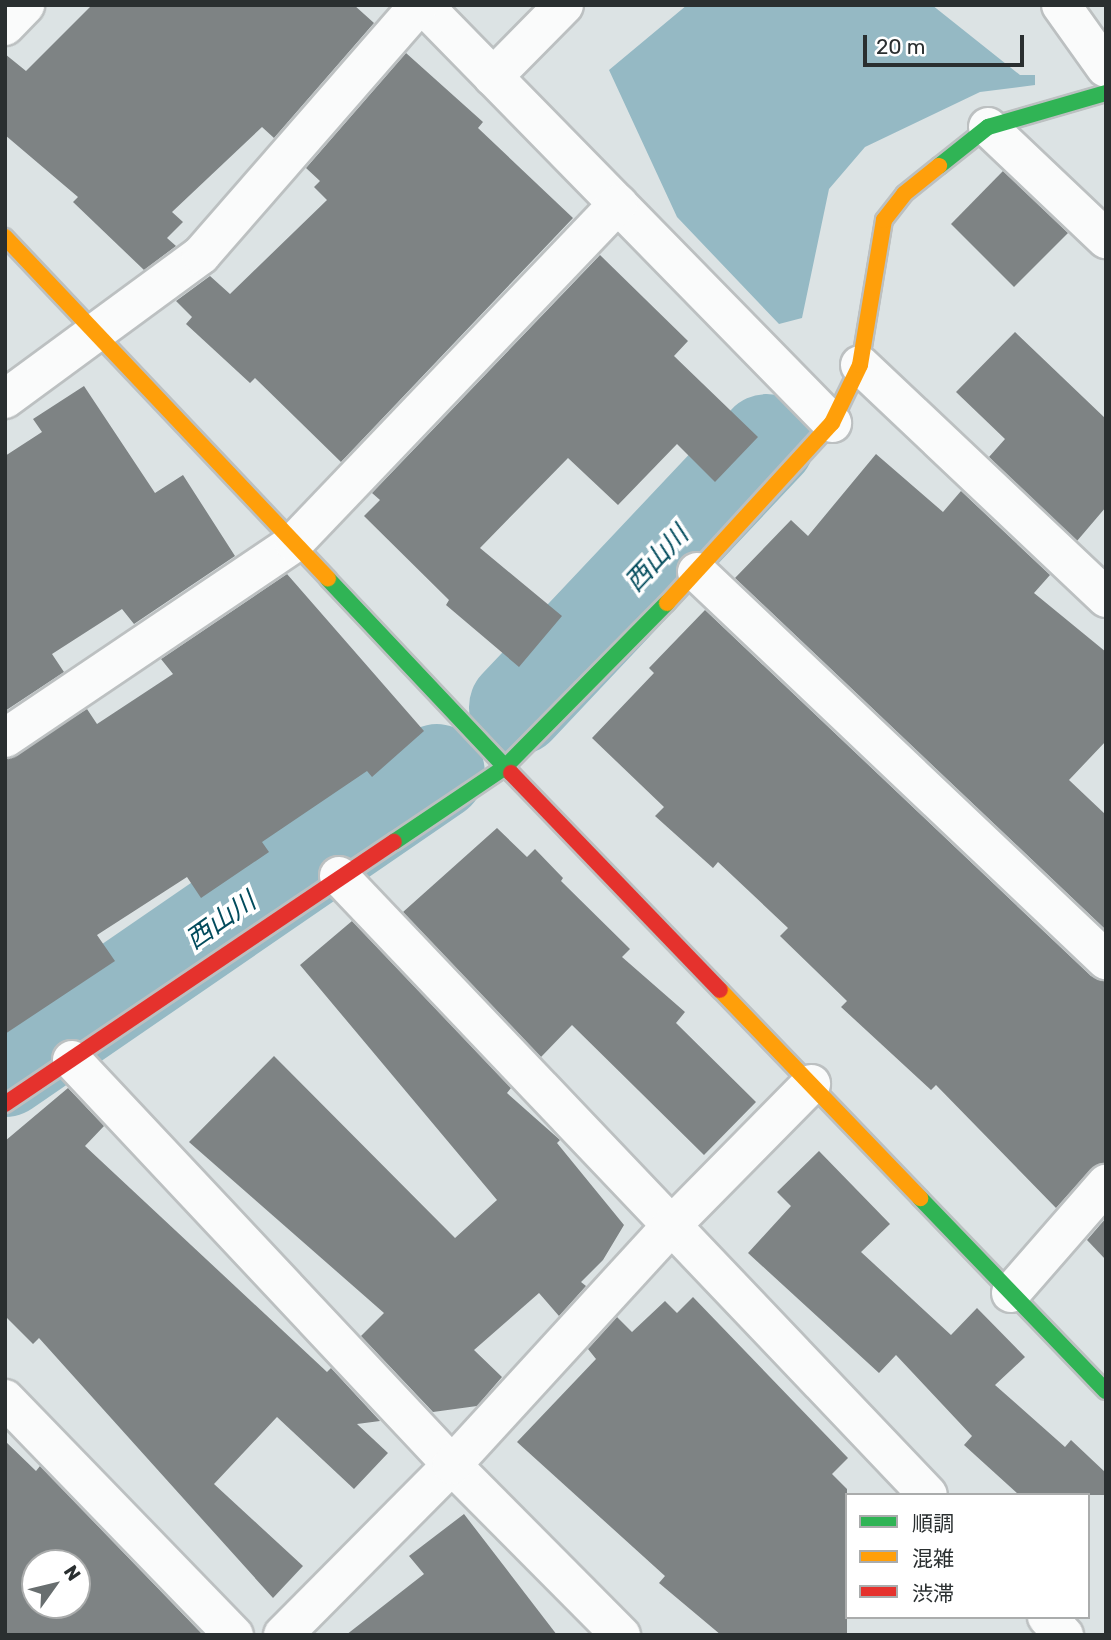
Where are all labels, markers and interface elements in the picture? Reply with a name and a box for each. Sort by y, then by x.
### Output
scale bar [866,21,1027,65]
text: 20 m [876,34,925,59]
water label: 西山川 [619,520,695,598]
water label: 西山川 [180,886,262,956]
legend [845,1493,1090,1619]
text: 順調 [912,1511,954,1536]
text: 混雑 [912,1546,954,1571]
north arrow [21,1549,91,1619]
text: N [59,1561,86,1585]
text: 渋滞 [912,1581,954,1606]

